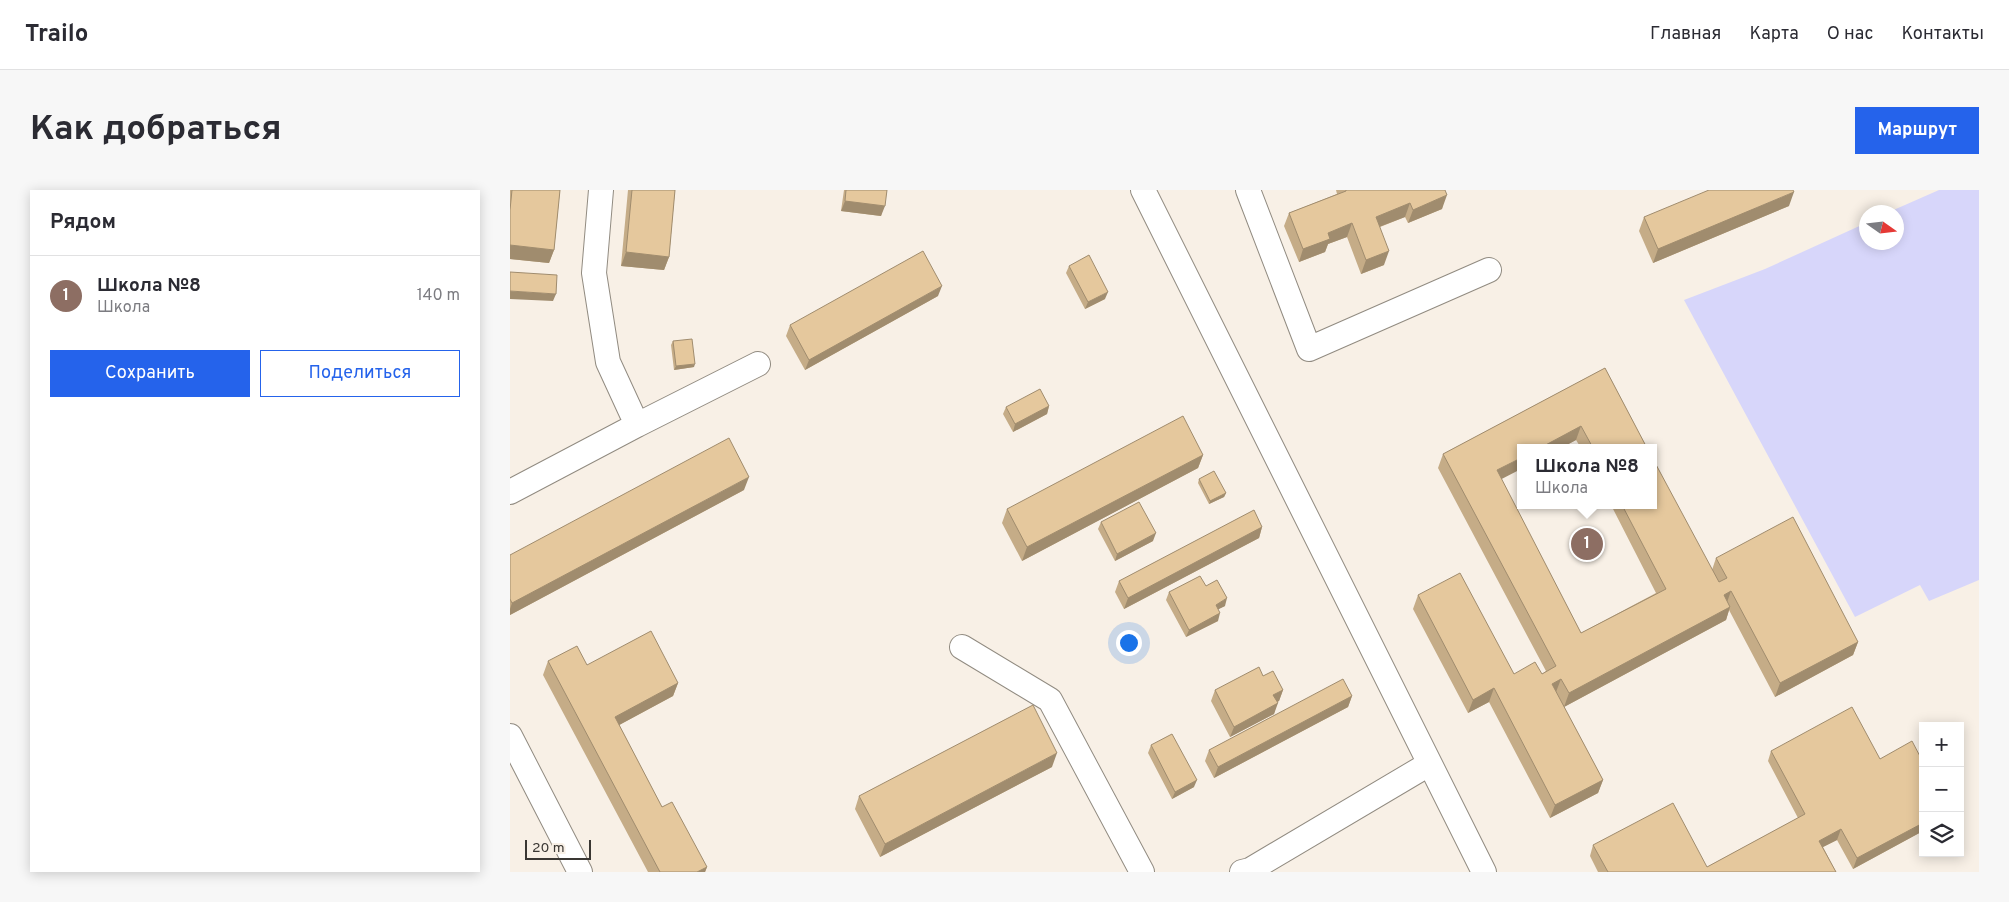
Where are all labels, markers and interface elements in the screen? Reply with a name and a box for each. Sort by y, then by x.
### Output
text: Trailo [25,20,88,50]
text: Главная [1650,23,1721,46]
text: Карта [1749,23,1799,46]
text: О нас [1827,23,1873,46]
text: Контакты [1901,23,1984,46]
button: Маршрут [1855,107,1979,154]
text: Как добраться [30,108,282,152]
north arrow [1859,205,1904,250]
text: Рядом [50,209,116,236]
text: Школа №8 [97,274,201,298]
text: 1 [63,286,69,306]
text: 140 m [417,286,460,306]
text: Школа [97,298,150,318]
button: Сохранить [50,350,250,397]
button: Поделиться [260,350,460,397]
popup [1517,444,1657,509]
text: Школа №8 [1535,455,1639,479]
text: Школа [1535,479,1588,499]
pin: 1 [1571,525,1603,563]
your location [1116,630,1142,656]
map controls [1919,722,1964,857]
button: + [1919,722,1964,767]
button: − [1919,767,1964,812]
button: layers [1919,812,1964,857]
scale bar [525,837,591,860]
text: 20 m [532,840,565,857]

